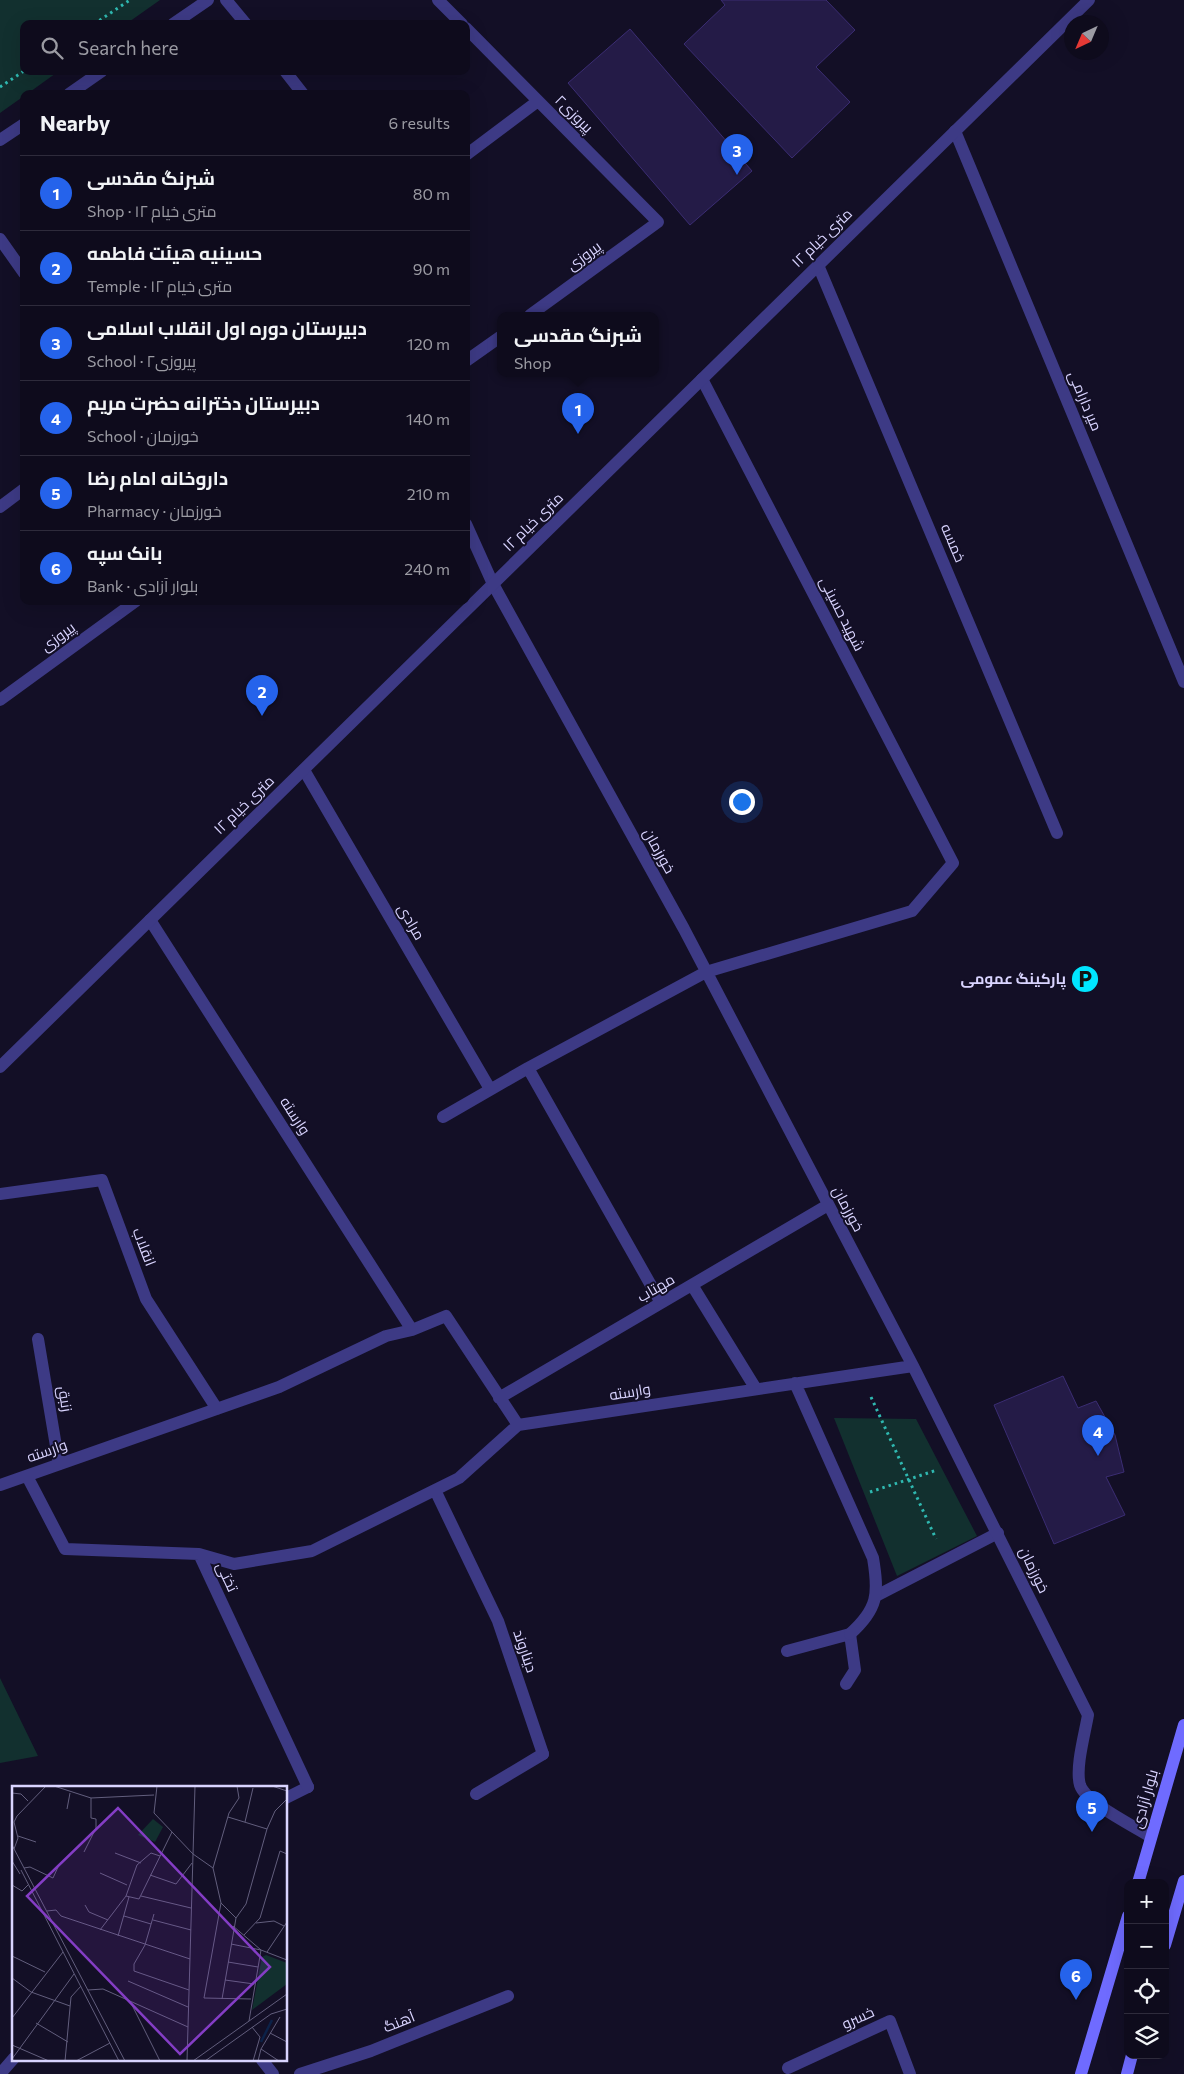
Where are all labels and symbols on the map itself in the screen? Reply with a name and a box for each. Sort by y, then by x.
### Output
north arrow [1064,15,1109,60]
street label: پیروزی۲ [551,91,597,137]
pin: 3 [721,134,753,175]
street label: ۱۲ متری خیام [787,204,857,272]
street label: پیروزی [563,237,605,275]
street label: میر دارامی [1063,368,1107,434]
pin: 1 [562,393,594,434]
street label: ۱۲ متری خیام [498,488,568,556]
street label: خمسه [938,521,970,565]
street label: شهید حسینی [815,573,869,655]
street label: پیروزی [37,618,79,656]
pin: 2 [246,675,278,716]
street label: ۱۲ متری خیام [209,771,279,839]
your location [729,789,755,815]
street label: خورزمان [638,825,680,877]
street label: مرادی [393,900,429,944]
parking icon: پارکینگ عمومی [1070,964,1100,994]
place label: پارکینگ عمومی [961,969,1067,990]
street label: وارسته [276,1093,315,1138]
street label: خورزمان [828,1183,868,1235]
street label: انقلاب [129,1225,160,1268]
street label: مهتاب [634,1269,678,1307]
street label: وارسته [608,1379,652,1404]
street label: زنبق [53,1385,77,1413]
pin: 4 [1082,1415,1114,1456]
street label: وارسته [24,1435,70,1466]
street label: خورزمان [1014,1544,1054,1596]
street label: تختی [211,1559,243,1595]
street label: دیناروند [509,1627,542,1675]
street label: بلوار آزادی [1127,1767,1163,1831]
inset map [12,1786,288,2062]
pin: 5 [1076,1791,1108,1832]
pin: 6 [1060,1959,1092,2000]
street label: خسرو [839,2002,877,2033]
street label: آهنگ [380,2007,417,2036]

